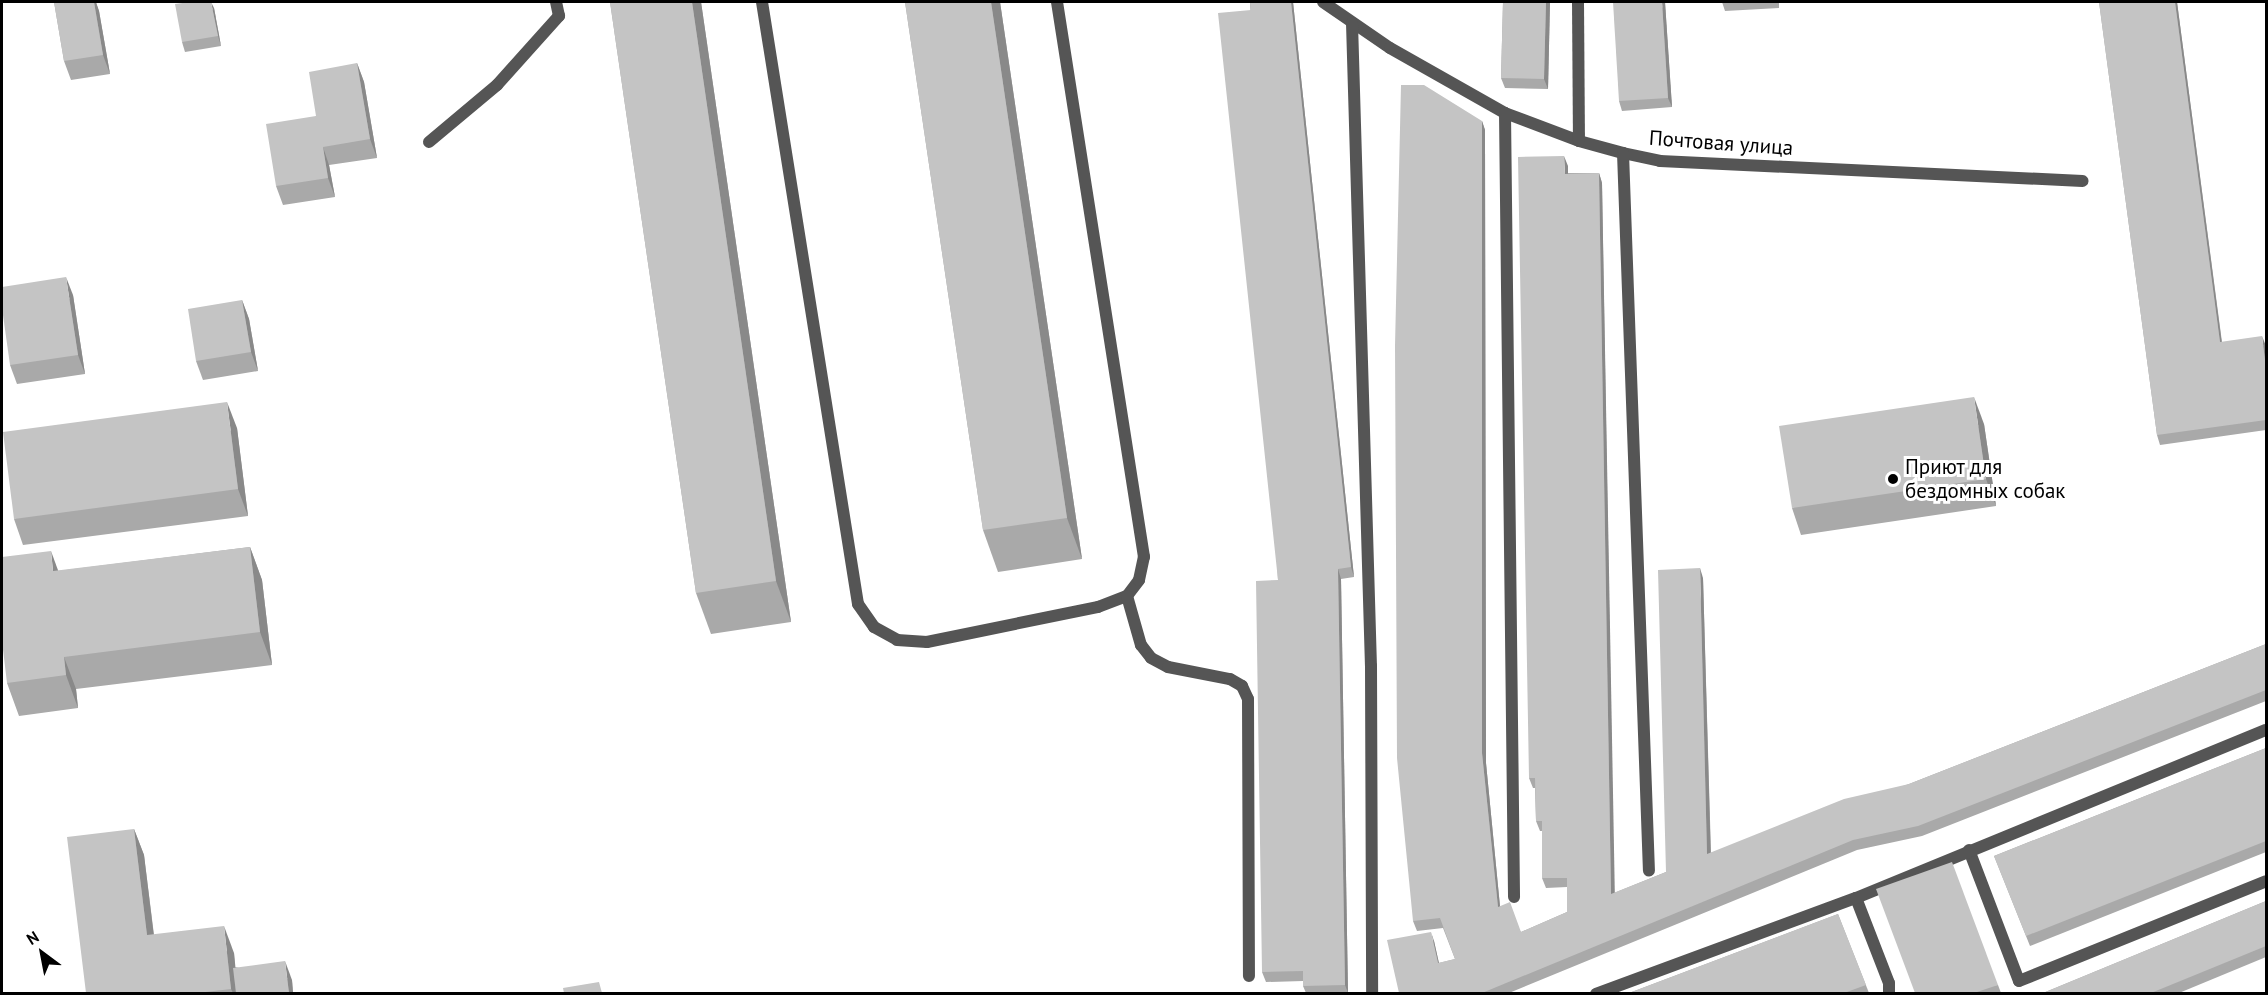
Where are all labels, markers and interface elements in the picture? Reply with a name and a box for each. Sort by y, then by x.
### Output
street label: Почтовая улица [1648,125,1794,161]
place label: Приют для бездомных собак [1905,454,2066,504]
marker: Приют для бездомных собак [1886,472,1900,486]
north arrow [12,923,72,983]
text: N [23,926,42,949]

